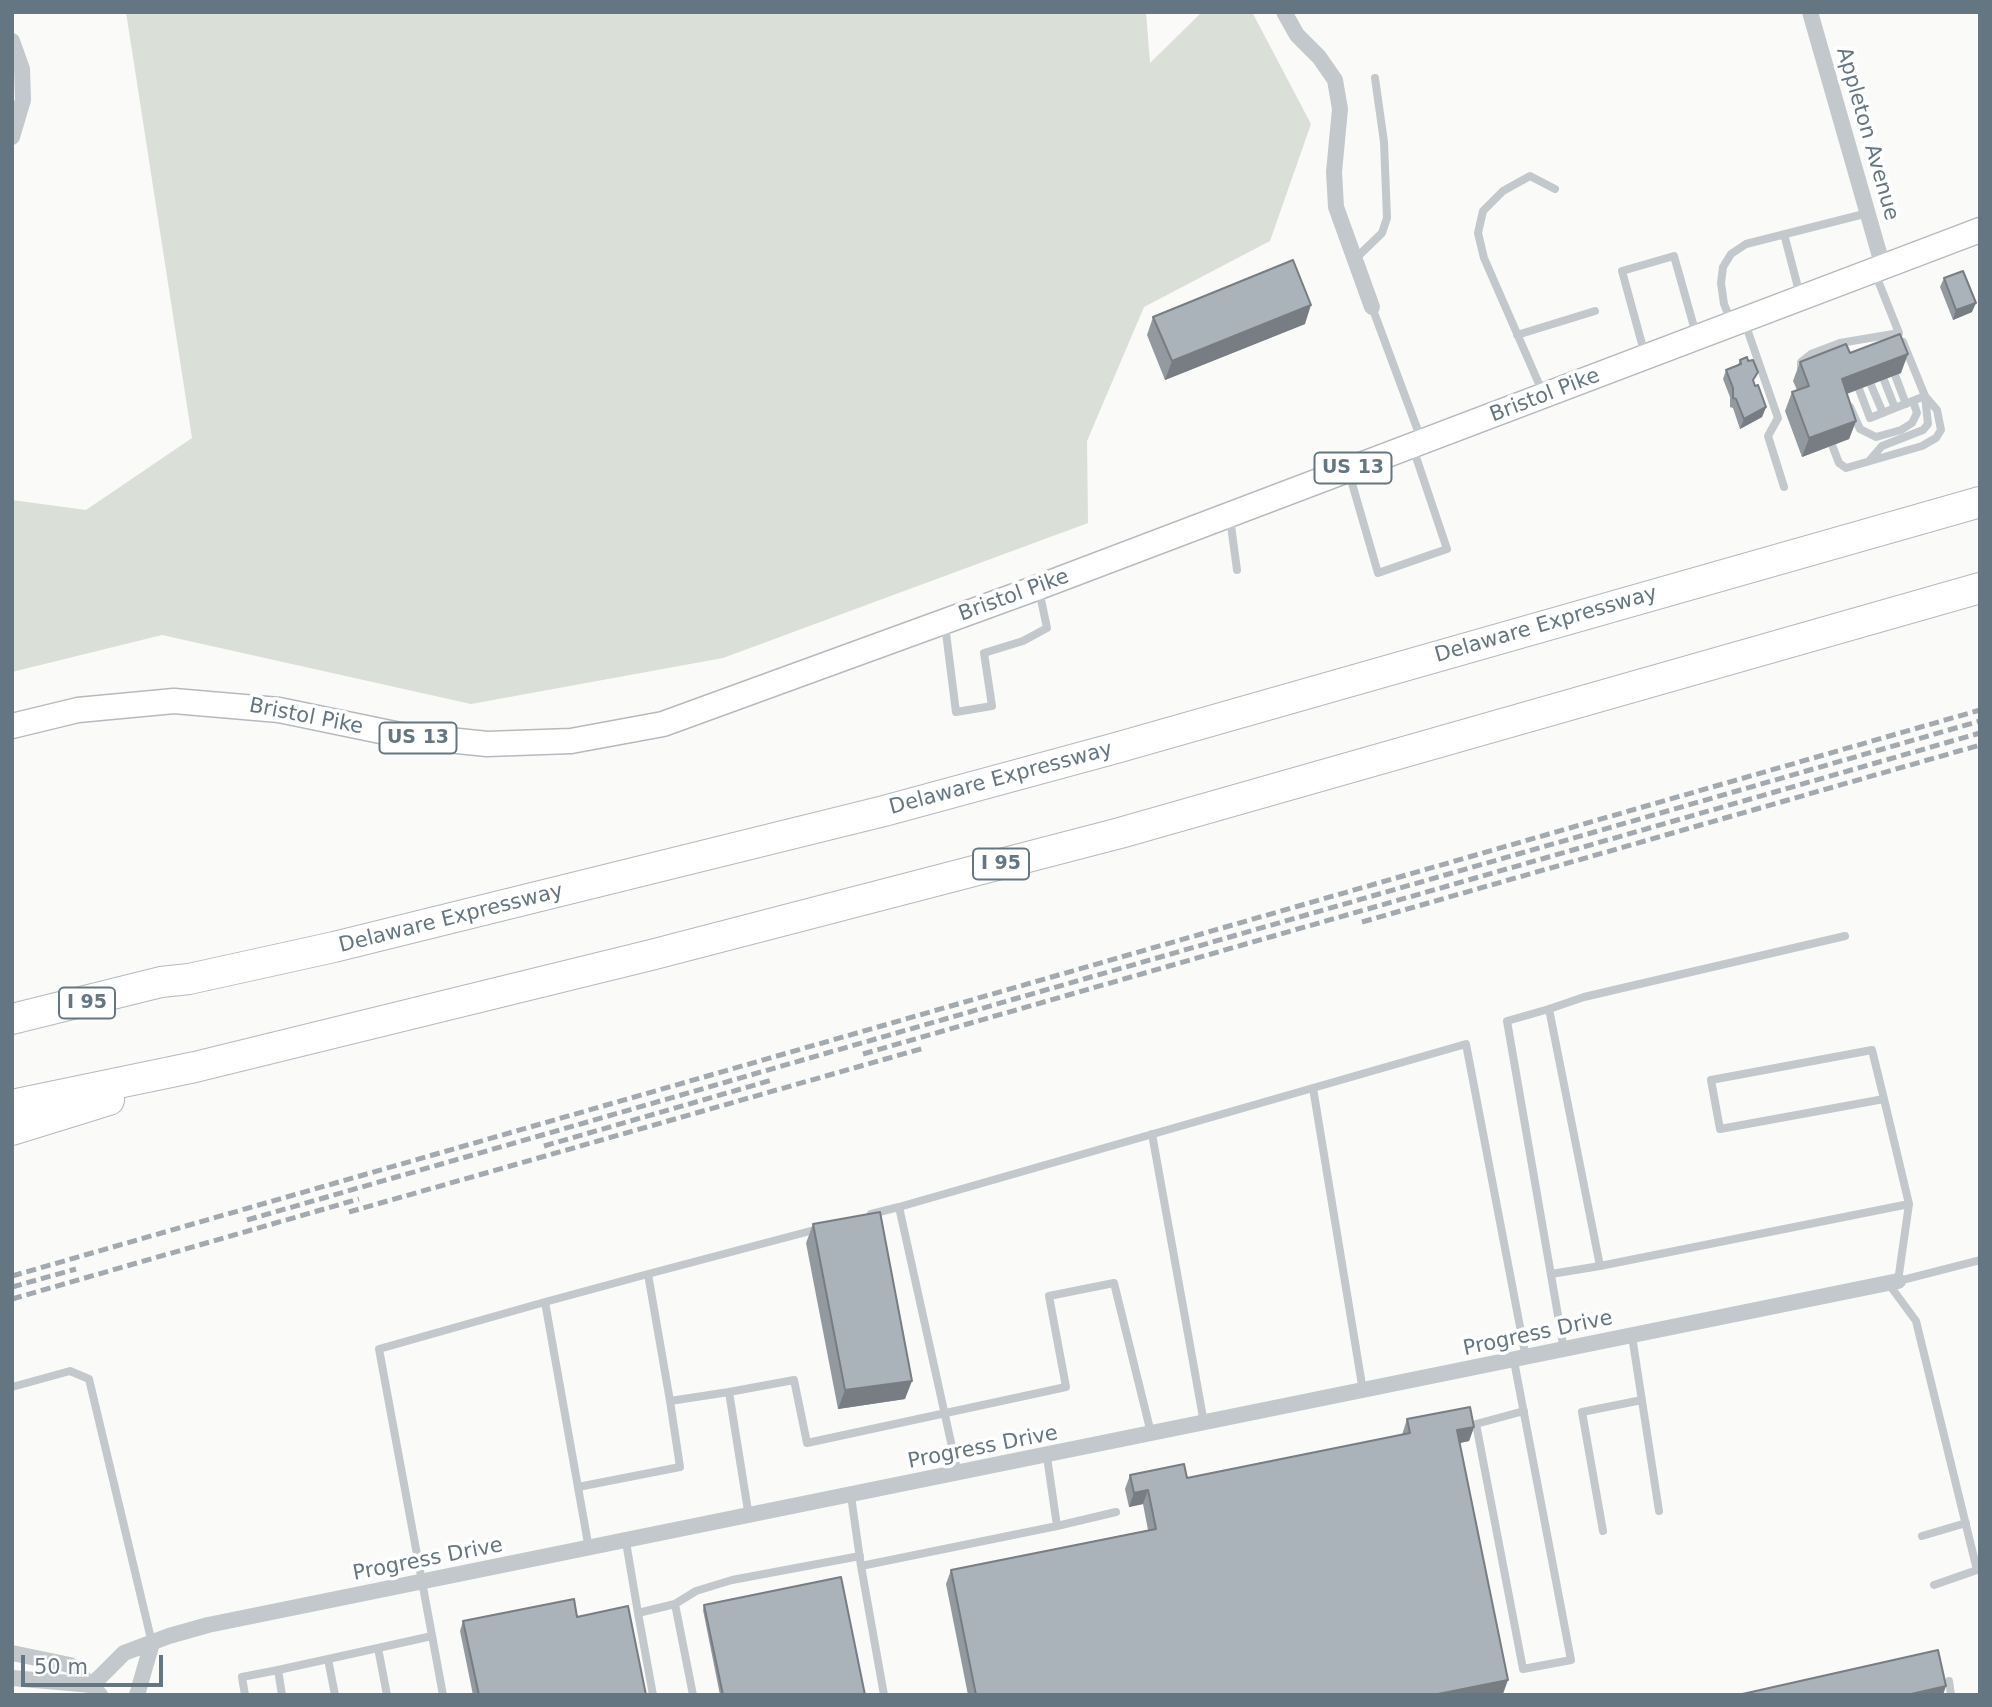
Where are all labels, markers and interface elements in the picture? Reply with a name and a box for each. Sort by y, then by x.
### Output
street label: Appleton Avenue [1830,45,1904,223]
street label: Bristol Pike [1486,363,1604,429]
road number: US 13 [1314,453,1392,484]
street label: Bristol Pike [955,564,1073,628]
street label: Delaware Expressway [1432,581,1660,669]
street label: Bristol Pike [247,694,365,740]
road number: US 13 [380,722,457,754]
street label: Delaware Expressway [887,737,1115,821]
road number: I 95 [973,848,1029,880]
street label: Delaware Expressway [336,879,566,959]
road number: I 95 [59,987,115,1018]
street label: Progress Drive [1461,1306,1615,1362]
street label: Progress Drive [906,1421,1060,1475]
street label: Progress Drive [351,1533,505,1587]
scale bar [24,1640,166,1684]
text: 50 m [34,1655,88,1679]

